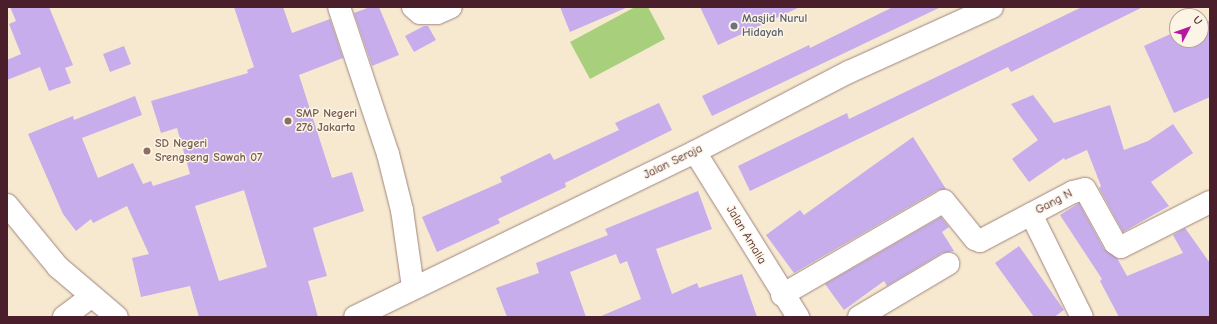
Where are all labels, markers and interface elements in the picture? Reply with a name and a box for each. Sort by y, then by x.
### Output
north arrow [1169,8,1209,48]
place label: Masjid Nurul Hidayah [742,12,807,40]
text: U [1190,13,1205,27]
marker: Masjid Nurul Hidayah [729,21,739,31]
place label: SMP Negeri 276 Jakarta [296,107,357,135]
marker: SMP Negeri 276 Jakarta [283,116,293,126]
place label: SD Negeri Srengseng Sawah 07 [155,137,262,165]
street label: Jalan Seroja [641,142,705,182]
marker: SD Negeri Srengseng Sawah 07 [142,146,152,156]
street label: Gang N [1033,186,1075,218]
street label: Jalan Amalia [723,203,769,267]

